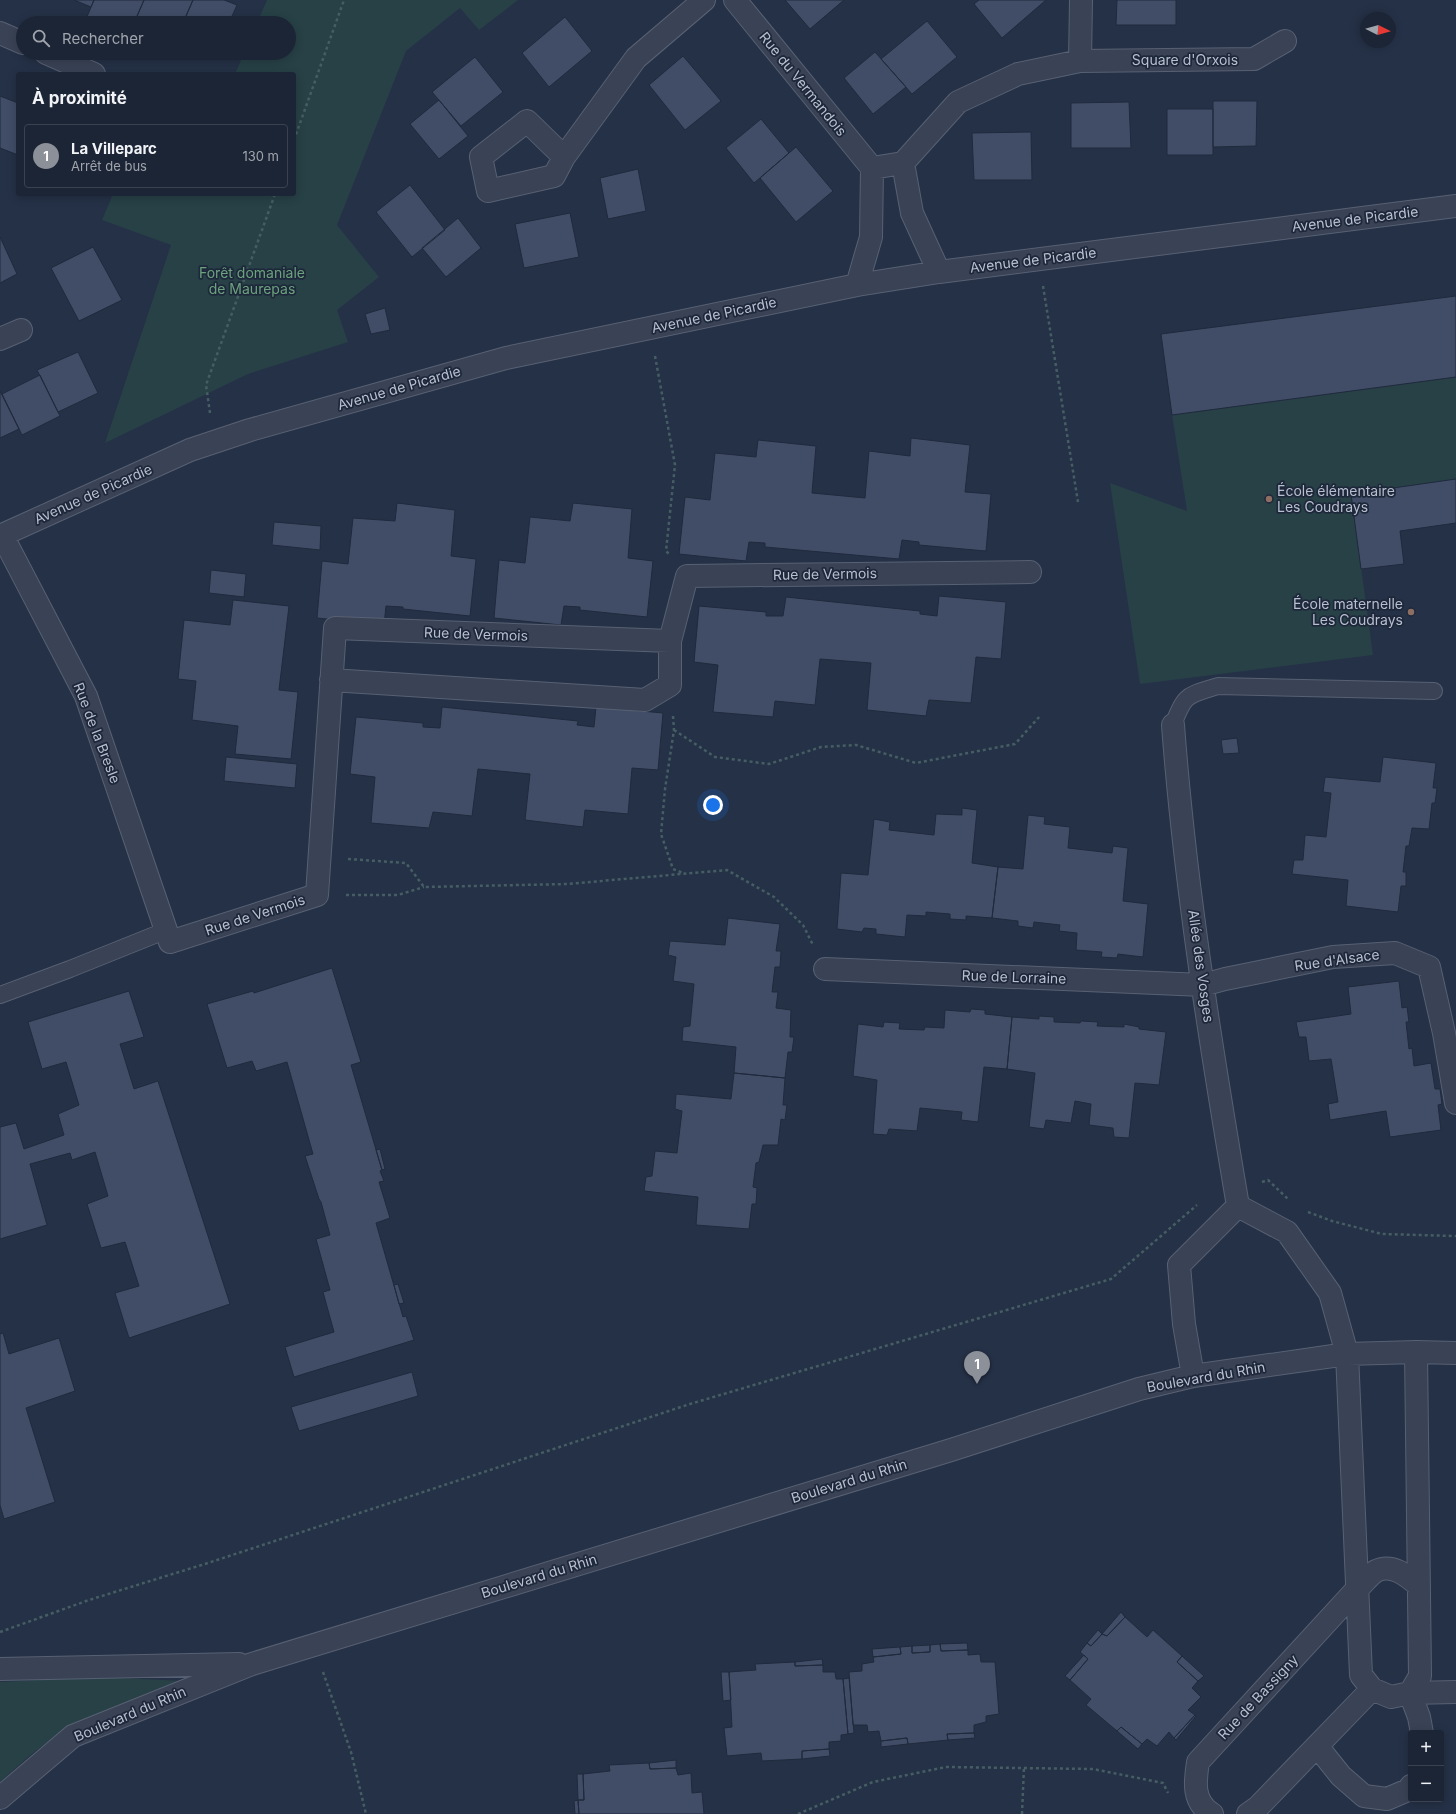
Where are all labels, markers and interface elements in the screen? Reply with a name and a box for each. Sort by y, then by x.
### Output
north arrow [1360,12,1396,48]
search box [16,16,296,60]
icon: search [30,27,52,49]
street label: Rue du Vermandois [756,28,851,139]
text: Rechercher [62,29,144,48]
street label: Square d'Orxois [1132,51,1238,68]
text: À proximité [32,88,127,108]
text: La Villeparc [71,139,157,158]
text: 1 [43,148,49,164]
text: 130 m [242,148,279,164]
text: Arrêt de bus [71,158,147,174]
street label: Avenue de Picardie [1291,202,1419,235]
street label: Avenue de Picardie [969,243,1097,276]
park label: Forêt domaniale de Maurepas [199,264,305,297]
street label: Avenue de Picardie [650,293,778,336]
street label: Avenue de Picardie [335,362,462,413]
street label: Avenue de Picardie [31,460,154,527]
place label: École élémentaire Les Coudrays [1277,482,1395,515]
marker: École élémentaire Les Coudrays [1264,494,1274,504]
street label: Rue de Vermois [773,564,877,583]
place label: École maternelle Les Coudrays [1293,595,1403,628]
marker: École maternelle Les Coudrays [1406,607,1416,617]
street label: Rue de Vermois [424,623,528,644]
street label: Rue de la Bresle [70,680,124,786]
your location [703,795,723,815]
street label: Rue de Vermois [203,890,307,939]
street label: Allée des Vosges [1185,908,1218,1023]
street label: Rue d'Alsace [1293,945,1380,974]
street label: Rue de Lorraine [961,966,1067,987]
pin: 1 [964,1351,990,1384]
street label: Boulevard du Rhin [1145,1358,1267,1395]
street label: Boulevard du Rhin [789,1455,909,1506]
street label: Boulevard du Rhin [479,1550,599,1601]
street label: Rue de Bassigny [1214,1651,1301,1743]
street label: Boulevard du Rhin [71,1682,188,1745]
map controls [1408,1730,1444,1802]
button: + [1408,1730,1444,1766]
button: − [1408,1766,1444,1802]

